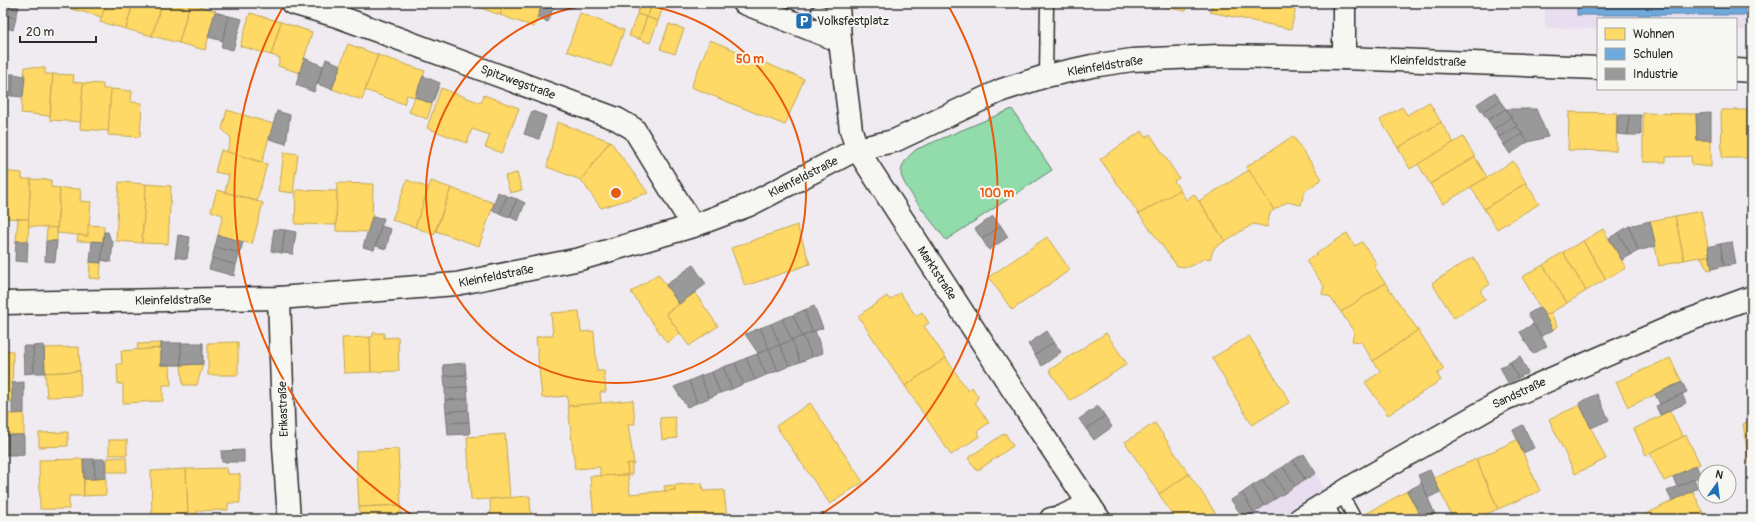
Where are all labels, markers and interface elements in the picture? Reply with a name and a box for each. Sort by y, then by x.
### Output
parking icon: Volksfestplatz [794,11,814,31]
place label: Volksfestplatz [817,14,889,29]
scale bar [20,18,96,44]
legend [1597,18,1737,90]
text: 20 m [26,25,55,40]
text: Wohnen [1633,27,1675,42]
text: Schulen [1633,47,1673,62]
text: 50 m [736,52,764,67]
street label: Kleinfeldstraße [1066,53,1144,80]
street label: Kleinfeldstraße [1390,53,1466,70]
street label: Spitzwegstraße [478,62,557,103]
text: Industrie [1633,67,1678,82]
street label: Kleinfeldstraße [766,153,841,201]
centre of rings [609,186,623,200]
text: 100 m [980,186,1015,201]
street label: Marktstraße [914,244,959,303]
street label: Kleinfeldstraße [457,262,535,291]
street label: Kleinfeldstraße [135,292,211,309]
street label: Sandstraße [1490,374,1548,412]
street label: Erikastraße [275,381,292,437]
north arrow [1697,464,1737,504]
text: N [1714,468,1725,482]

